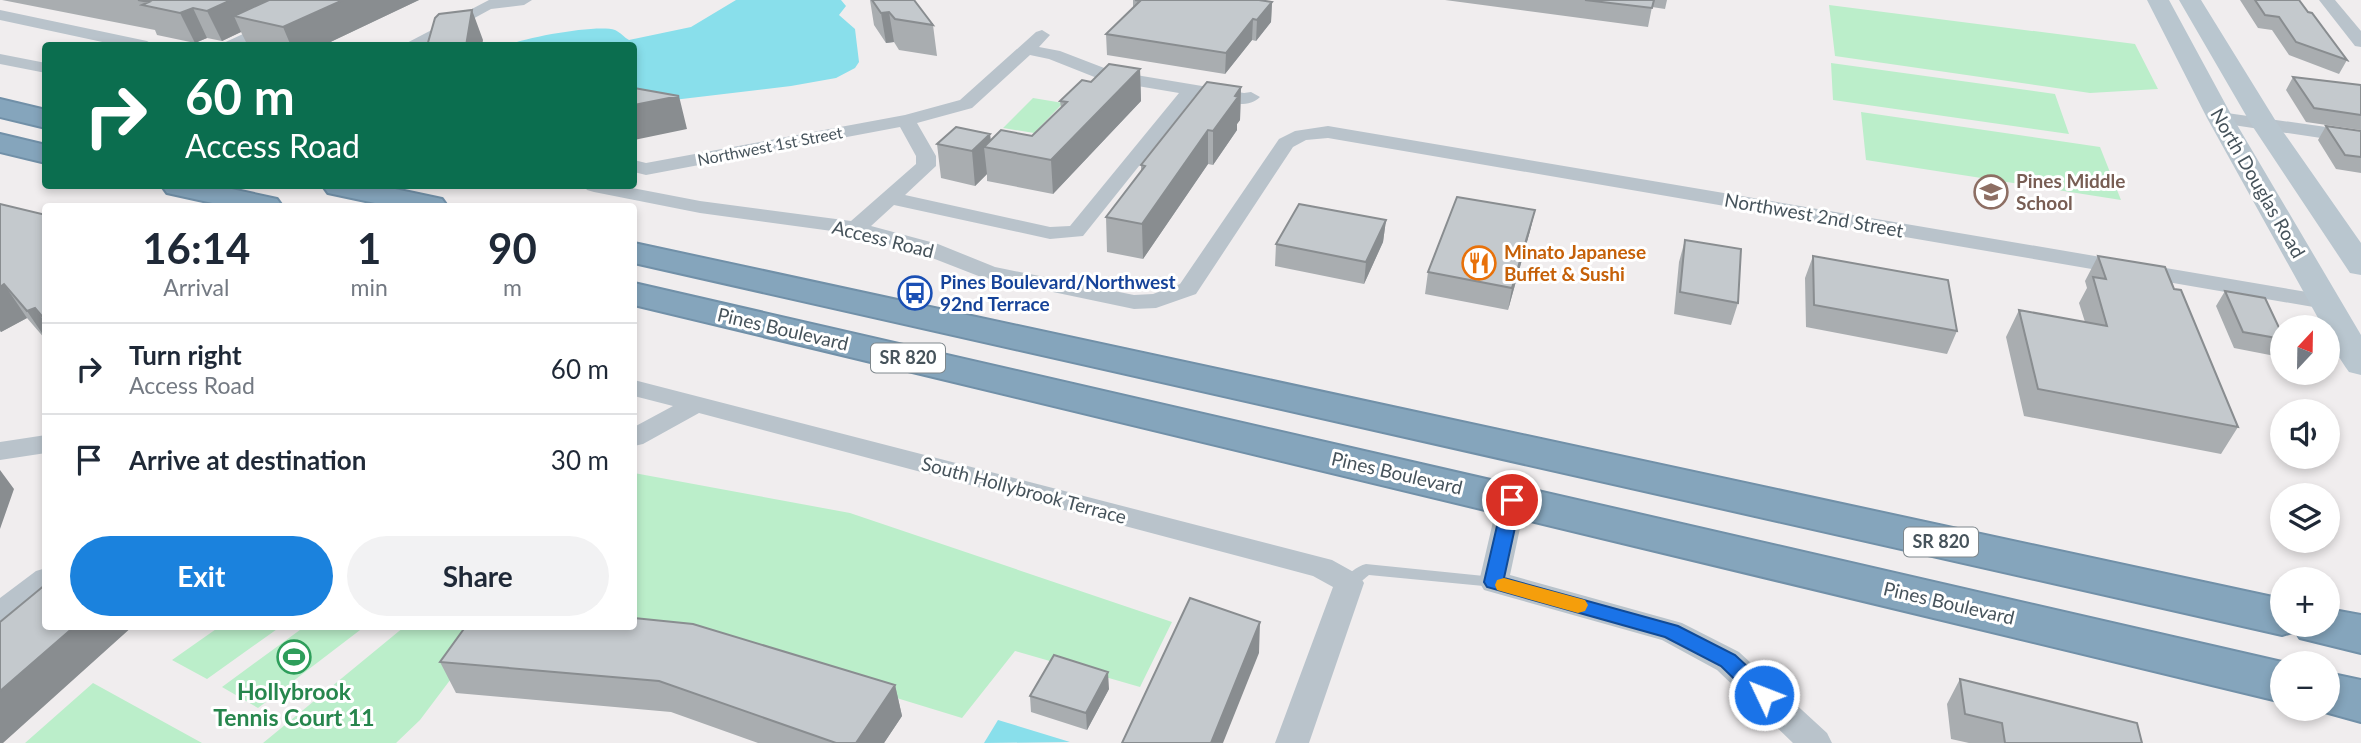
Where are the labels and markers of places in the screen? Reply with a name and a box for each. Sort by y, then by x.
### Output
place label: Pines Middle School [2016,169,2125,214]
school or university icon: Pines Middle School [1972,173,2010,211]
place label: Minato Japanese Buffet & Sushi [1504,240,1646,285]
restaurant icon: Minato Japanese Buffet & Sushi [1460,244,1498,282]
place label: Pines Boulevard/Northwest 92nd Terrace [940,270,1176,315]
bus stop icon: Pines Boulevard/Northwest 92nd Terrace [896,274,934,312]
pin [1482,470,1542,530]
sports icon: Hollybrook Tennis Court 11 [275,638,313,676]
place label: Hollybrook Tennis Court 11 [213,677,375,731]

